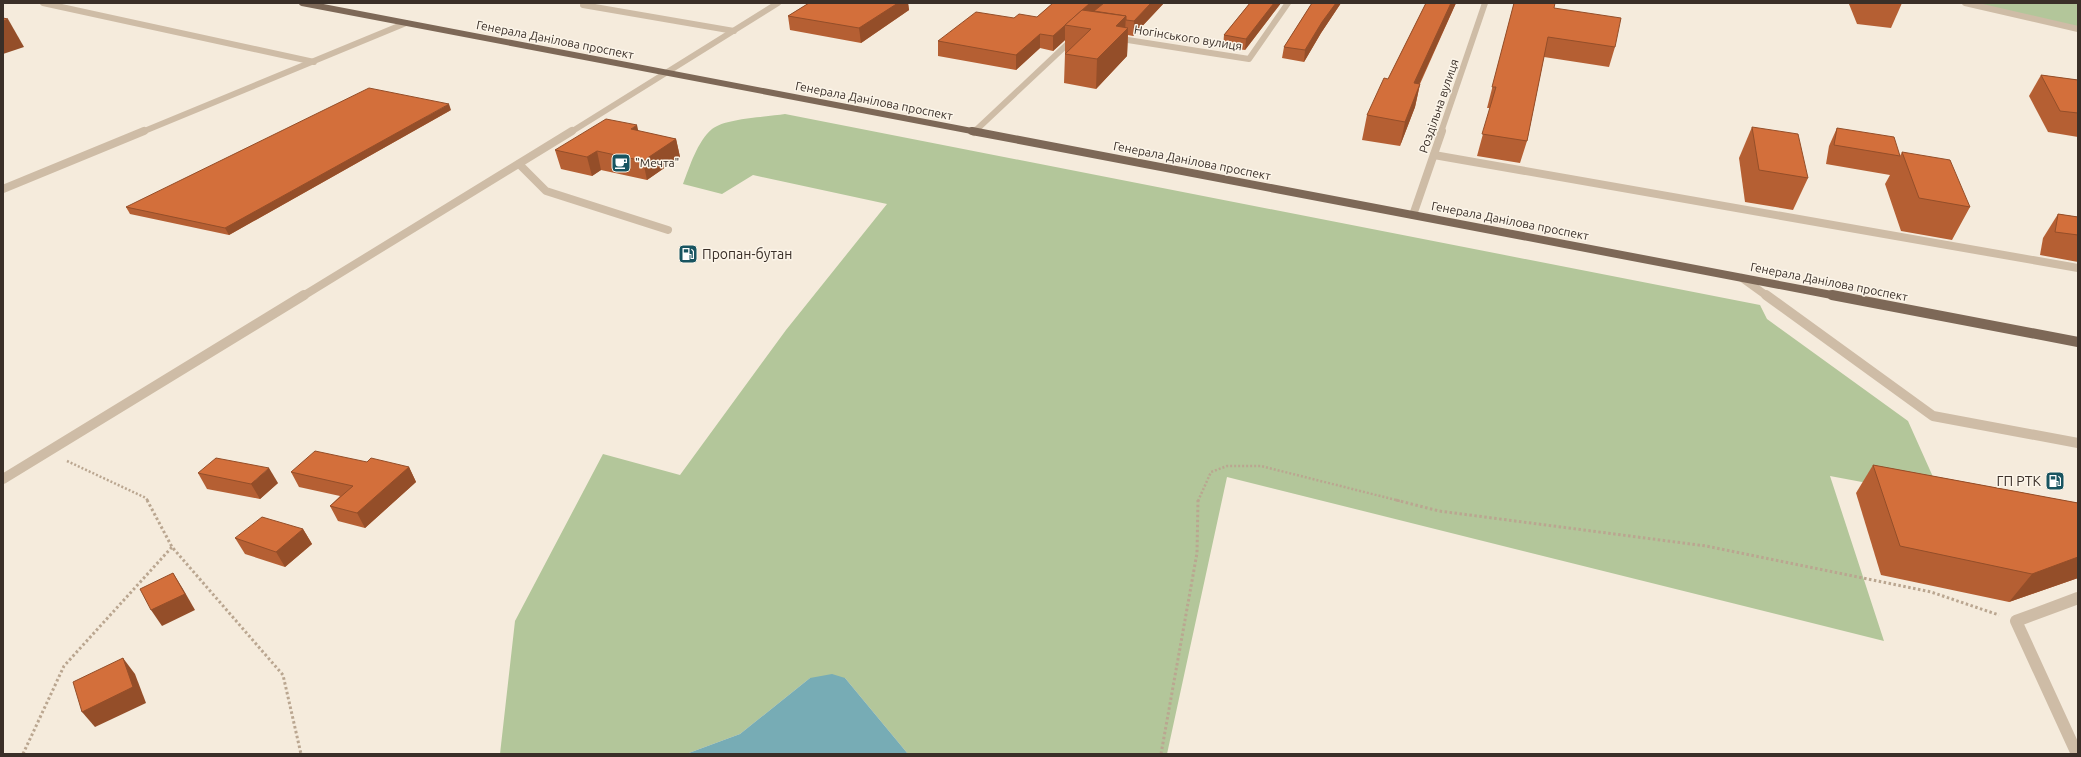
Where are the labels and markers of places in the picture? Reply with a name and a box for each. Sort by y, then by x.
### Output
cafe icon: "Мечта" [610,152,632,174]
place label: "Мечта" [635,156,679,169]
fuel station icon: Пропан-бутан [677,243,699,265]
place label: Пропан-бутан [702,246,792,262]
fuel station icon: ГП РТК [2044,470,2066,492]
place label: ГП РТК [1997,473,2041,489]

